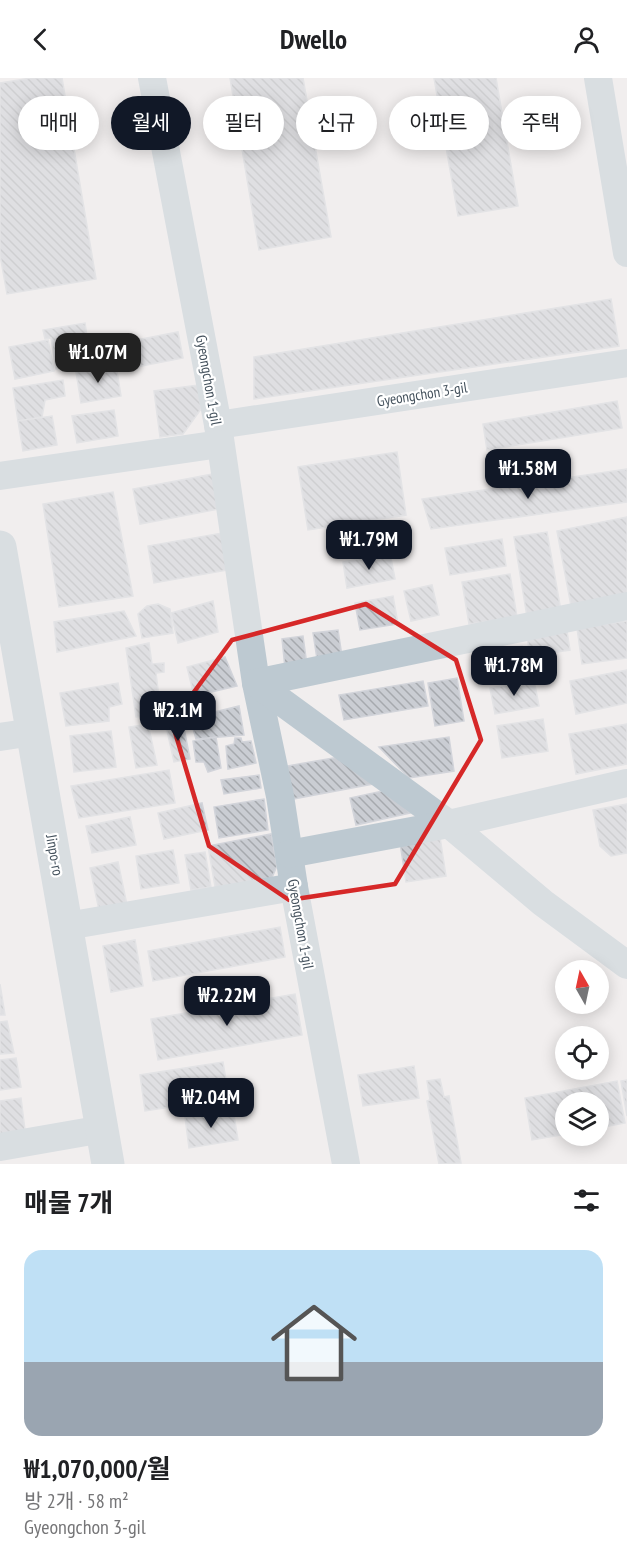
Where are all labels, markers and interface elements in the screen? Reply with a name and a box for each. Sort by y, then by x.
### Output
text: Dwello [280,22,347,56]
icon: back [24,23,57,56]
icon: person [570,23,603,56]
chip: 매매 [18,96,99,150]
chip: 월세 [111,96,191,150]
chip: 필터 [203,96,284,150]
chip: 신규 [296,96,377,150]
chip: 아파트 [389,96,489,150]
chip: 주택 [501,96,581,150]
pin: ₩1.07M [49,333,147,384]
street label: Gyeongchon 1-gil [192,333,226,427]
text: ₩1.07M [69,339,127,365]
street label: Gyeongchon 3-gil [375,377,469,411]
pin: ₩1.58M [479,449,577,500]
text: ₩1.58M [499,455,557,481]
pin: ₩1.79M [320,520,418,571]
text: ₩1.79M [340,526,398,552]
pin: ₩1.78M [465,646,563,697]
text: ₩1.78M [485,652,543,678]
pin: ₩2.1M [136,691,220,742]
text: ₩2.1M [154,697,202,723]
street label: Jinpo-ro [42,832,68,877]
street label: Gyeongchon 1-gil [284,877,318,971]
north arrow [555,960,609,1014]
map controls [555,960,609,1146]
pin: ₩2.22M [178,976,276,1027]
text: ₩2.22M [198,982,256,1008]
button: locate [555,1026,609,1080]
pin: ₩2.04M [162,1078,260,1129]
text: ₩2.04M [182,1084,240,1110]
button: layers [555,1092,609,1146]
icon: filters [570,1184,603,1217]
text: 매물 7개 [24,1186,114,1219]
icon: home [260,1289,368,1397]
text: ₩1,070,000/월 [24,1452,171,1485]
text: 방 2개 · 58 m² [24,1488,129,1514]
text: Gyeongchon 3-gil [24,1514,146,1540]

